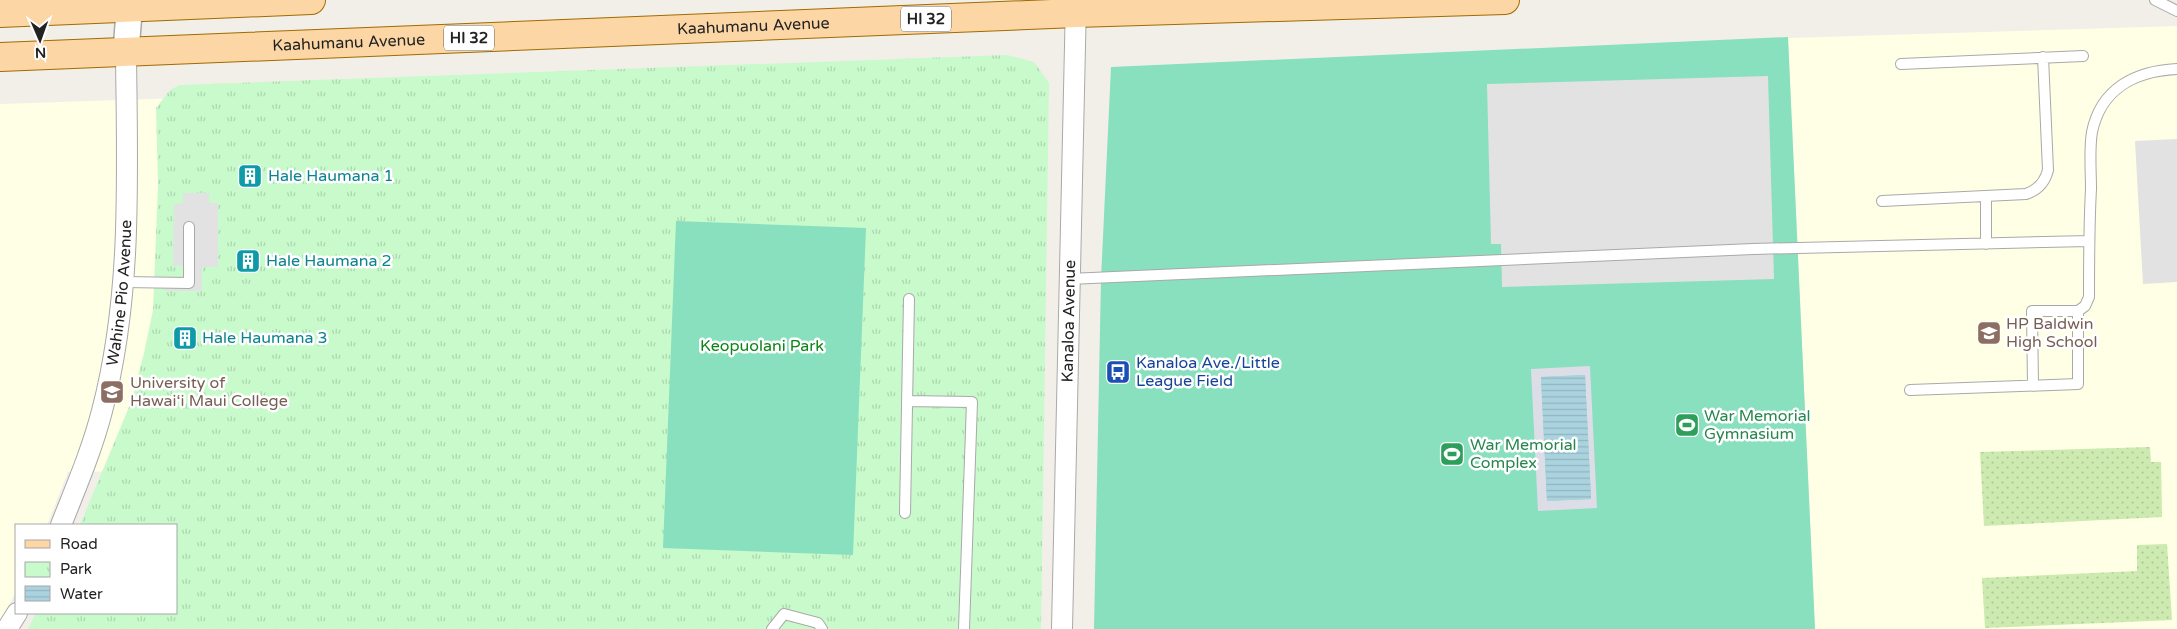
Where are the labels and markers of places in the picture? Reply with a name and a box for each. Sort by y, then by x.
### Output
building icon: Hale Haumana 1 [237,163,263,189]
place label: Hale Haumana 1 [268,166,394,186]
building icon: Hale Haumana 2 [235,248,261,274]
place label: Hale Haumana 2 [266,251,392,271]
place label: HP Baldwin High School [2006,314,2097,352]
school or university icon: HP Baldwin High School [1976,320,2002,346]
building icon: Hale Haumana 3 [172,325,198,351]
place label: Hale Haumana 3 [202,328,328,348]
place label: Kanaloa Ave./Little League Field [1136,353,1280,391]
bus stop icon: Kanaloa Ave./Little League Field [1105,359,1131,385]
place label: University of Hawai‘i Maui College [130,373,288,411]
school or university icon: University of Hawai‘i Maui College [99,379,125,405]
place label: War Memorial Gymnasium [1704,406,1811,444]
sports icon: War Memorial Gymnasium [1674,412,1700,438]
place label: War Memorial Complex [1470,435,1577,473]
sports icon: War Memorial Complex [1439,441,1465,467]

